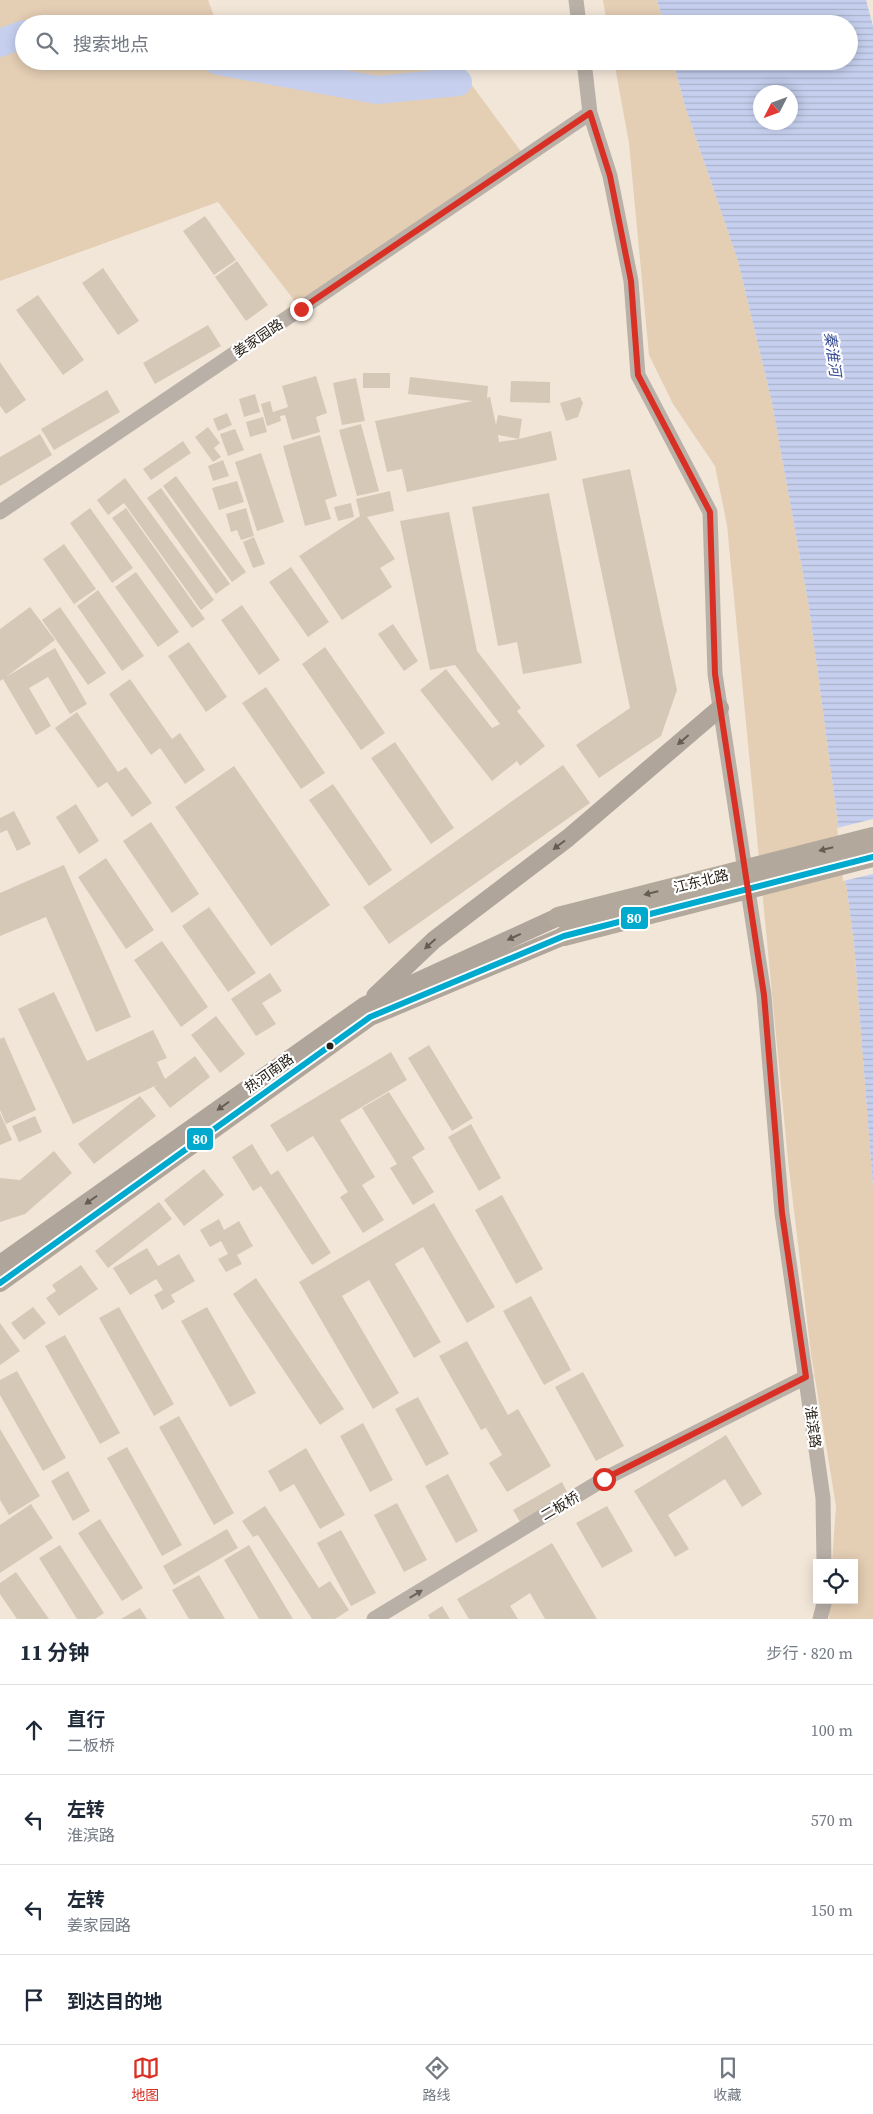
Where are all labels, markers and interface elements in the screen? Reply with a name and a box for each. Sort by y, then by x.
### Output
search box [15,15,858,70]
icon: search [33,29,61,57]
text: 搜索地点 [73,31,149,57]
north arrow [753,85,798,130]
route end [290,298,313,321]
street label: 姜家园路 [229,314,287,362]
water label: 秦淮河 [819,330,847,381]
one-way arrow [677,734,689,746]
one-way arrow [552,840,566,850]
one-way arrow [818,845,833,853]
street label: 江东北路 [671,865,731,897]
one-way arrow [644,890,659,898]
line badge: 80 [620,906,649,930]
text: 80 [626,908,642,928]
one-way arrow [507,934,521,942]
one-way arrow [424,938,436,950]
unlabelled marker [325,1041,335,1051]
street label: 热河南路 [240,1049,298,1097]
one-way arrow [217,1101,230,1111]
line badge: 80 [186,1127,214,1151]
text: 80 [192,1129,208,1149]
one-way arrow [84,1195,98,1205]
street label: 淮滨路 [800,1405,826,1449]
route start [593,1468,616,1491]
street label: 二板桥 [537,1487,583,1525]
map controls [813,1559,858,1604]
button: locate [813,1559,858,1604]
one-way arrow [409,1589,422,1598]
text: 11 分钟 [20,1638,89,1667]
text: 步行 · 820 m [767,1642,853,1664]
text: 直行 [67,1706,105,1732]
icon: ahead [20,1716,48,1744]
text: 100 m [811,1719,853,1741]
text: 二板桥 [67,1734,115,1756]
text: 左转 [67,1796,105,1822]
icon: left [20,1806,48,1834]
text: 570 m [811,1809,853,1831]
text: 淮滨路 [67,1824,115,1846]
text: 左转 [67,1886,105,1912]
icon: left [20,1896,48,1924]
text: 150 m [811,1899,853,1921]
text: 姜家园路 [67,1914,131,1936]
icon: arrive [20,1986,48,2014]
text: 到达目的地 [67,1988,162,2014]
tab: 地图 [132,2054,160,2105]
tab: 路线 [423,2054,451,2105]
tab: 收藏 [714,2054,742,2105]

